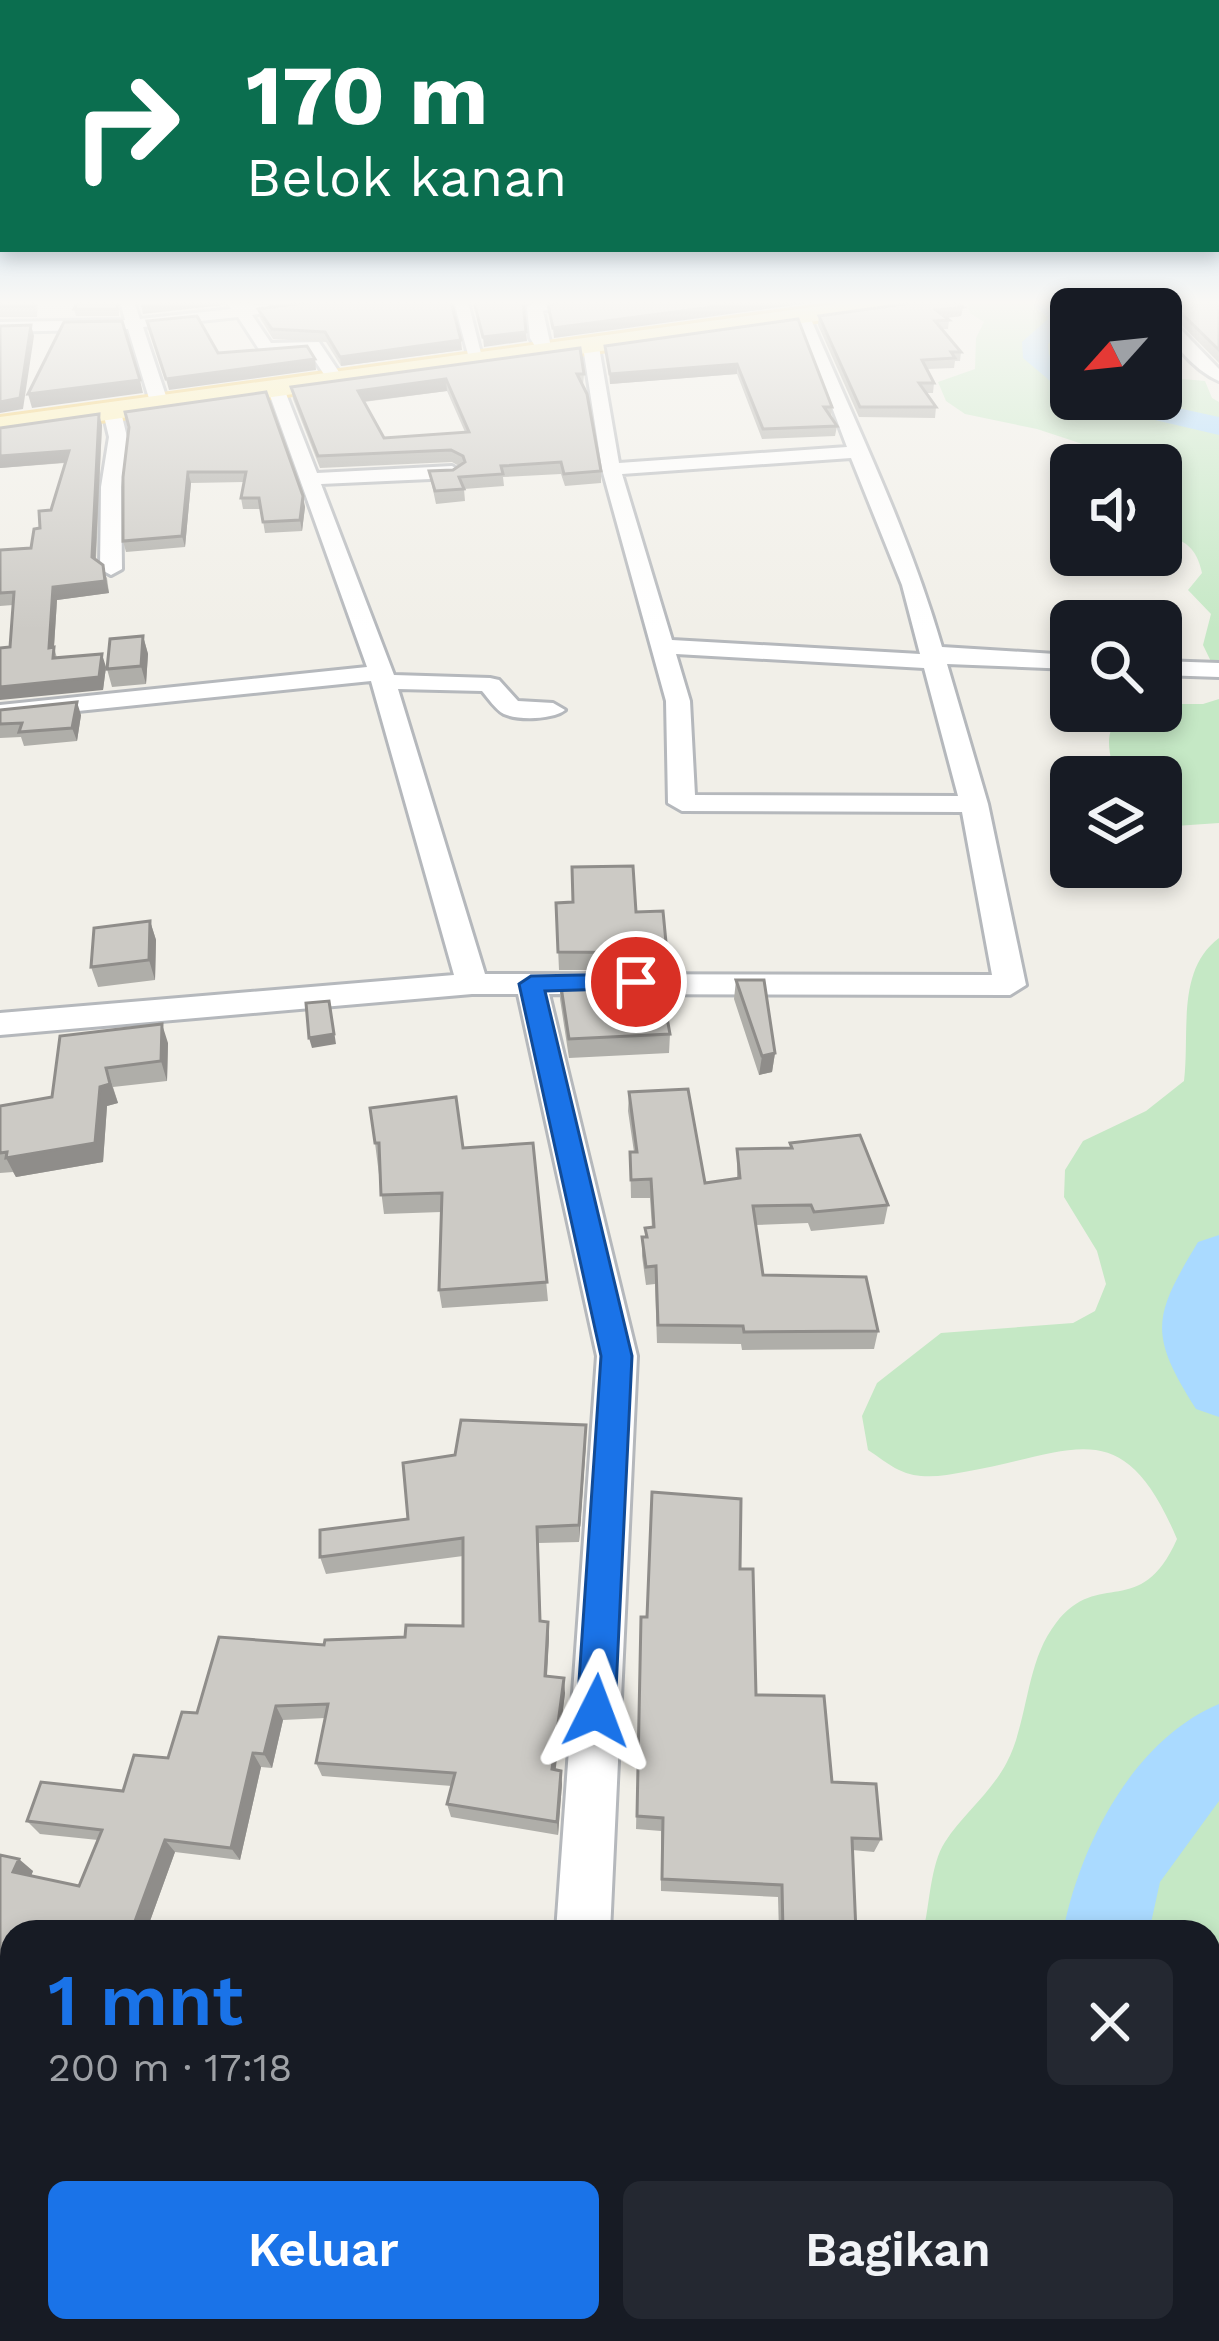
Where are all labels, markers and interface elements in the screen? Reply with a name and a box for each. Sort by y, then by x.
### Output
text: 170 m [246,46,488,144]
icon: right [48,48,204,204]
text: Belok kanan [246,146,567,209]
north arrow [1050,288,1182,420]
map controls [1050,288,1182,888]
button: sound [1050,444,1182,576]
button: search [1050,600,1182,732]
button: layers [1050,756,1182,888]
pin [585,931,687,1033]
icon: arrive [603,949,669,1015]
position arrow [533,1648,659,1774]
text: 1 mnt [48,1958,243,2042]
button: close [1047,1959,1173,2085]
text: 200 m · 17:18 [48,2045,292,2090]
button: Keluar [48,2181,599,2319]
button: Bagikan [623,2181,1173,2319]

